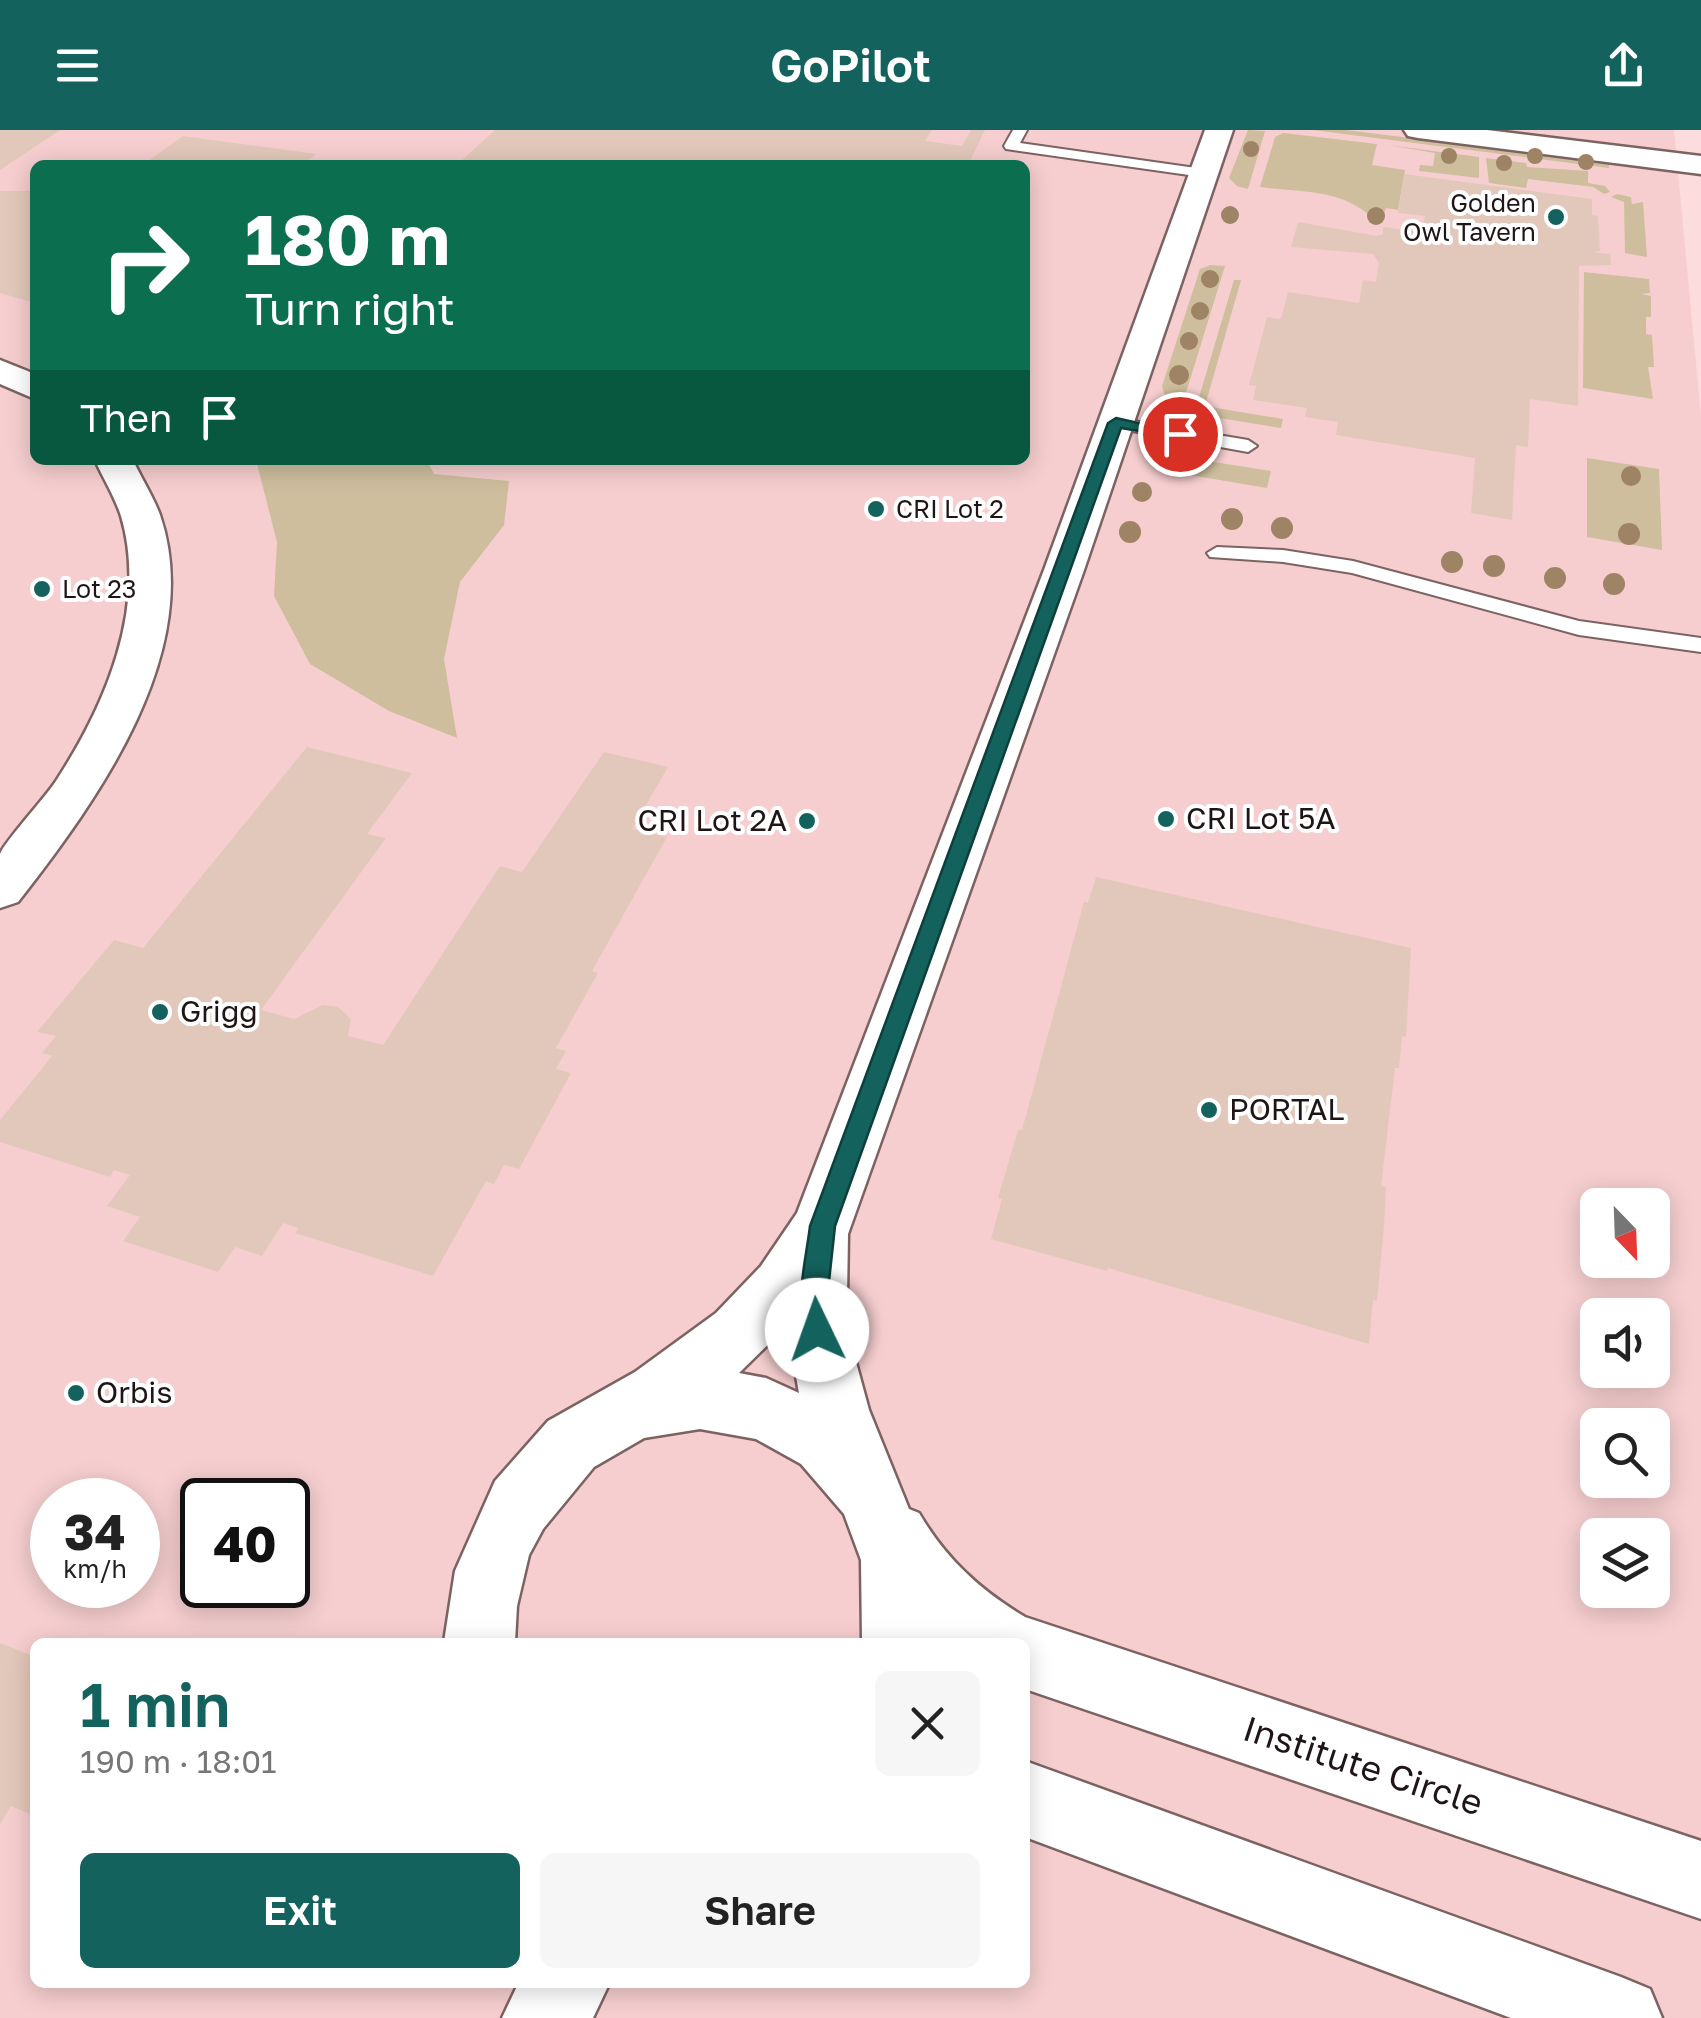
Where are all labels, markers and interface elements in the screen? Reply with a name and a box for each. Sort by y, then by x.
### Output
icon: menu [50,38,105,93]
text: GoPilot [770,38,931,92]
icon: share [1596,38,1651,93]
place label: Golden Owl Tavern [1403,187,1536,247]
text: 180 m [245,196,450,280]
icon: right [80,200,210,330]
marker: Golden Owl Tavern [1545,206,1567,228]
text: Turn right [245,281,455,335]
icon: arrive [192,390,247,445]
pin [1138,392,1223,477]
text: Then [80,395,172,440]
icon: arrive [1153,407,1208,462]
place label: CRI Lot 2 [896,493,1004,524]
marker: CRI Lot 2 [865,498,887,520]
place label: Lot 23 [62,573,136,604]
marker: Lot 23 [31,578,53,600]
place label: CRI Lot 5A [1186,800,1336,836]
place label: CRI Lot 2A [637,802,787,838]
marker: CRI Lot 5A [1155,808,1177,830]
marker: CRI Lot 2A [796,810,818,832]
place label: Grigg [180,993,258,1029]
marker: Grigg [149,1001,171,1023]
place label: PORTAL [1229,1091,1344,1127]
marker: PORTAL [1198,1099,1220,1121]
north arrow [1580,1188,1670,1278]
map controls [1580,1188,1670,1608]
position arrow [765,1278,869,1382]
button: sound [1580,1298,1670,1388]
place label: Orbis [96,1374,172,1410]
marker: Orbis [65,1382,87,1404]
button: search [1580,1408,1670,1498]
speed limit sign: 40 [180,1478,310,1608]
text: 34 [64,1501,126,1561]
button: layers [1580,1518,1670,1608]
text: km/h [63,1553,127,1584]
text: 1 min [80,1668,230,1740]
button: close [875,1671,980,1776]
street label: Institute Circle [1238,1707,1488,1824]
text: 190 m · 18:01 [80,1742,277,1780]
button: Exit [80,1853,520,1968]
button: Share [540,1853,980,1968]

